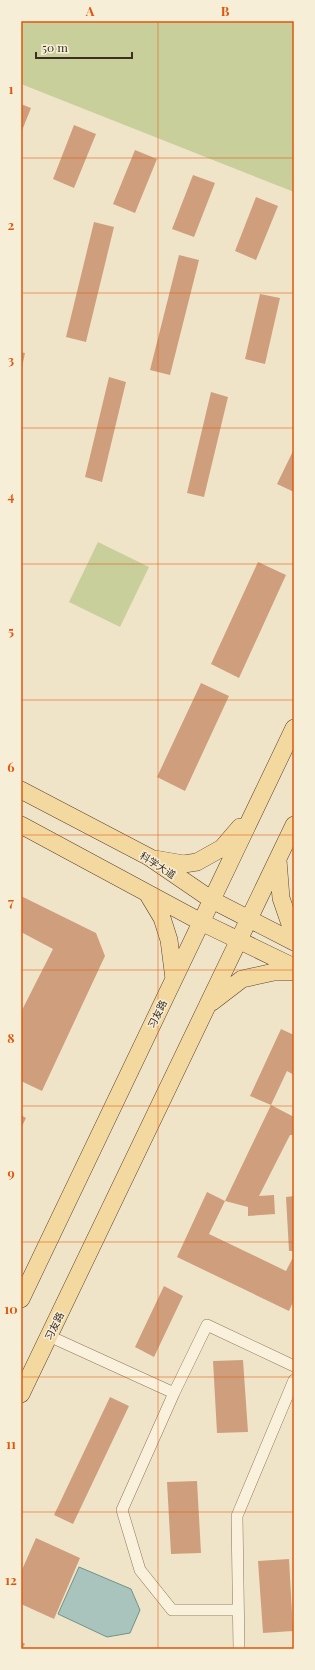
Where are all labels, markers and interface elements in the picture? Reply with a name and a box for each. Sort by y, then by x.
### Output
text: A [85,2,95,19]
text: B [221,2,230,19]
scale bar [36,34,132,60]
text: 50 m [42,39,68,55]
text: 1 [9,80,14,97]
text: 2 [8,216,15,233]
text: 3 [8,351,14,368]
text: 4 [8,487,15,504]
text: 5 [8,622,14,639]
text: 6 [7,758,15,775]
street label: 科学大道 [137,848,179,882]
text: 7 [8,893,14,910]
street label: 习友路 [144,997,170,1031]
text: 8 [7,1029,15,1046]
text: 9 [7,1164,15,1181]
text: 10 [4,1300,18,1317]
street label: 习友路 [41,1309,67,1343]
text: 11 [6,1435,16,1452]
text: 12 [5,1571,17,1588]

